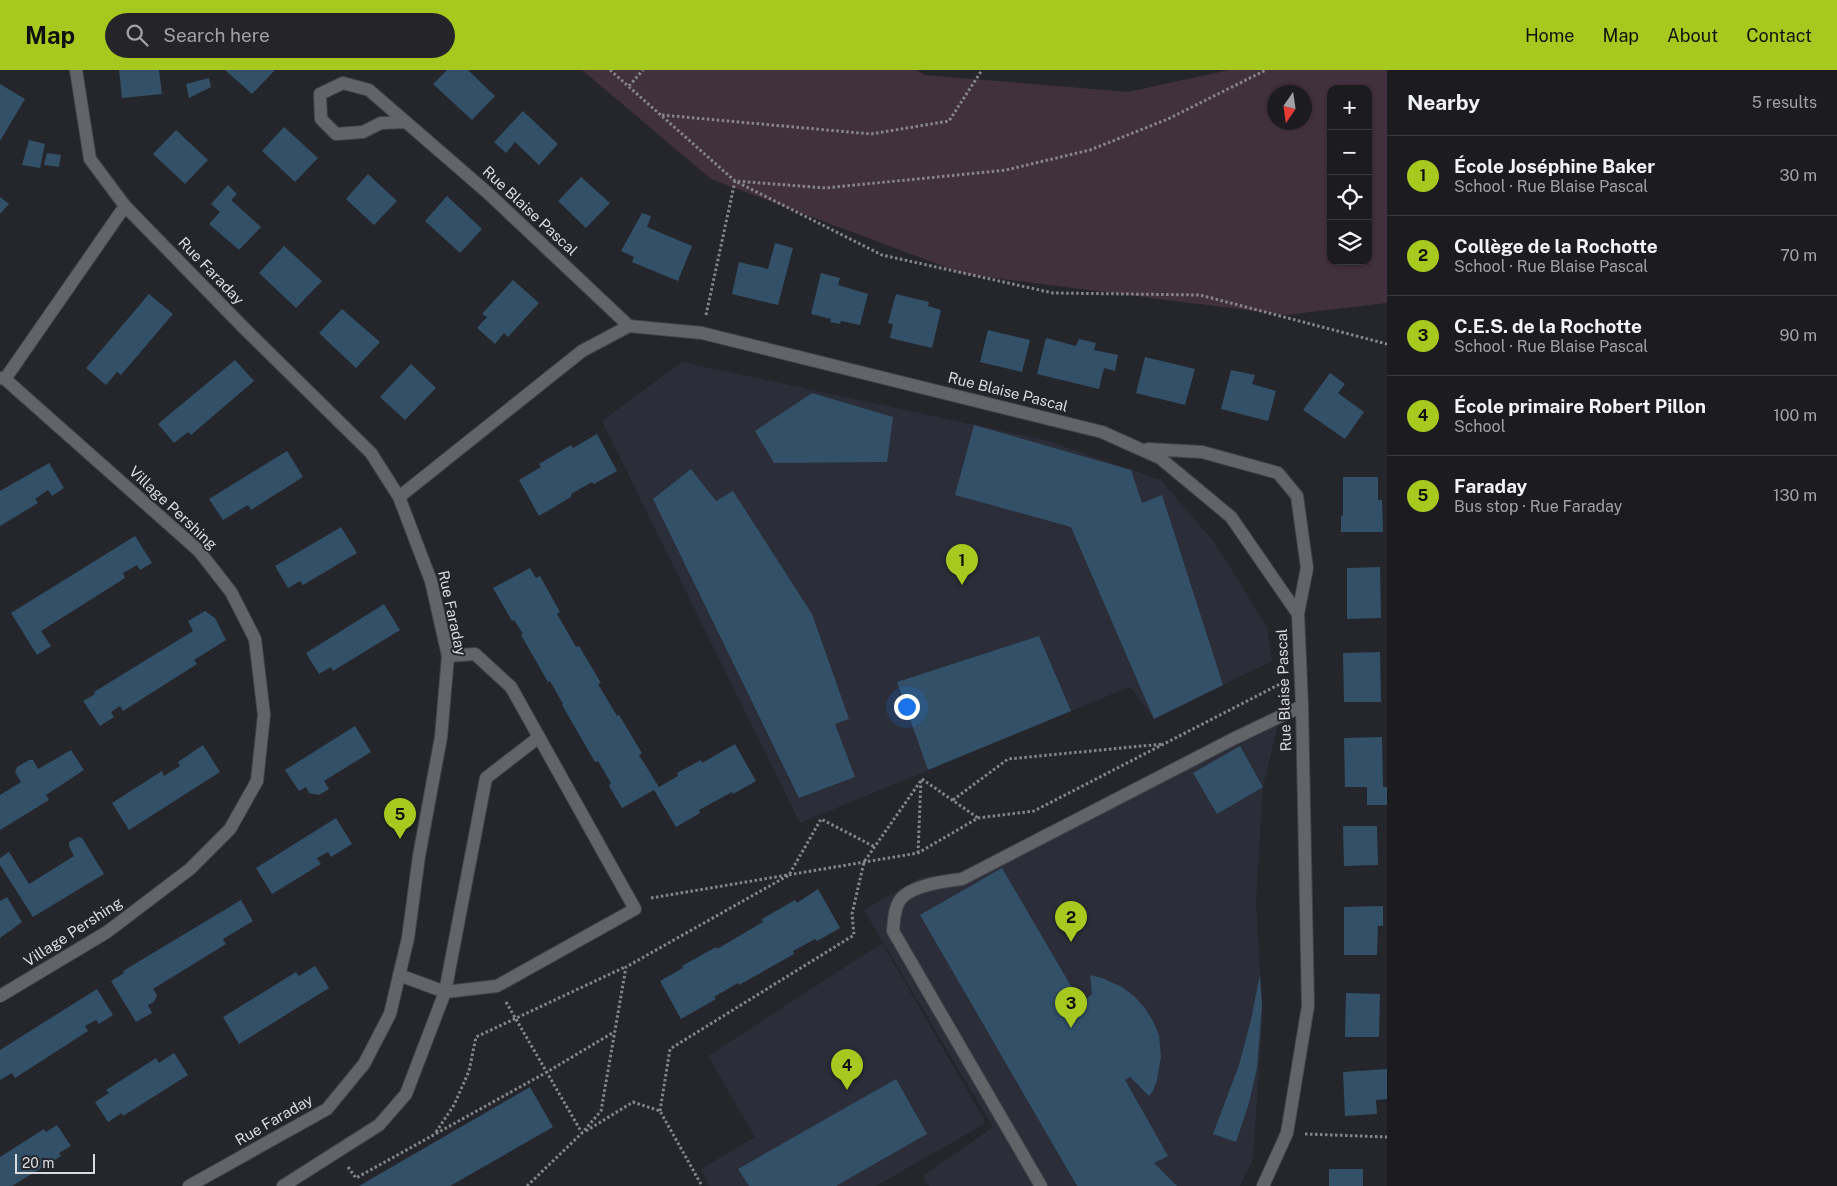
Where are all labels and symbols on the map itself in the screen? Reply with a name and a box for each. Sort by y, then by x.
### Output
north arrow [1267,85,1312,130]
street label: Rue Blaise Pascal [480,162,581,259]
street label: Rue Faraday [175,234,248,308]
street label: Rue Blaise Pascal [946,368,1070,415]
street label: Village Pershing [126,463,221,553]
pin: 1 [946,544,978,585]
street label: Rue Faraday [435,569,470,657]
street label: Rue Blaise Pascal [1273,628,1294,752]
your location [894,694,920,720]
pin: 5 [384,798,416,839]
street label: Village Pershing [20,893,125,970]
pin: 2 [1055,901,1087,942]
pin: 3 [1055,987,1087,1028]
pin: 4 [831,1049,863,1090]
street label: Rue Faraday [232,1091,316,1149]
scale bar [15,1151,95,1174]

